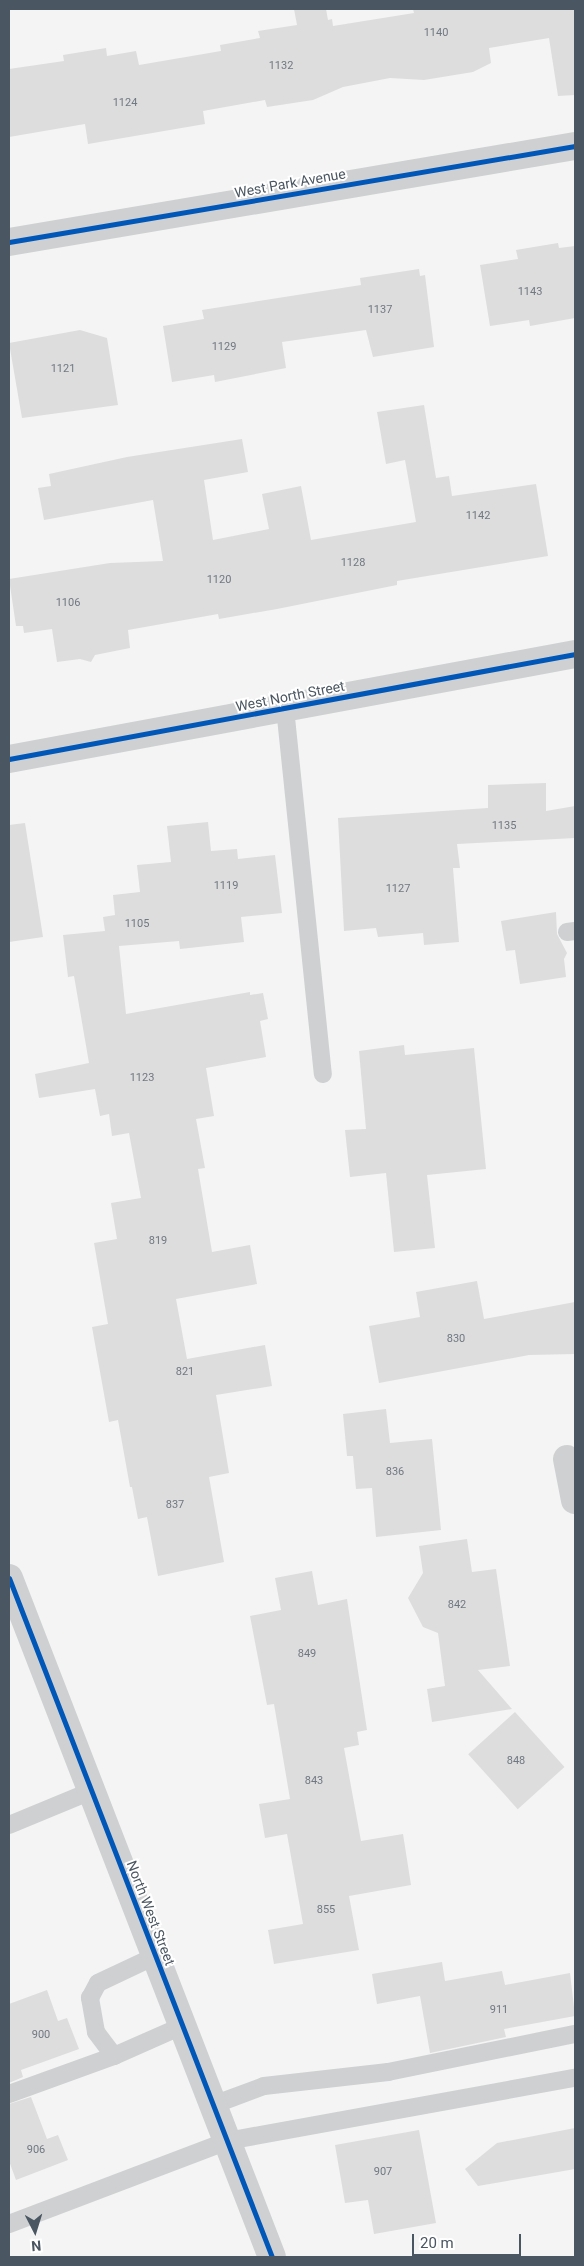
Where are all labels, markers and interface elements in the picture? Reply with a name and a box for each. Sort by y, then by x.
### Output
house number: 1140 [424,26,448,40]
house number: 1132 [269,59,293,73]
house number: 1124 [113,96,137,110]
street label: West Park Avenue [233,165,347,201]
house number: 1143 [518,285,542,299]
house number: 1137 [368,303,392,317]
house number: 1129 [212,340,236,354]
house number: 1121 [51,362,75,376]
house number: 1142 [466,509,490,523]
house number: 1128 [341,556,365,570]
house number: 1120 [207,573,231,587]
house number: 1106 [56,596,80,610]
street label: West North Street [234,677,346,715]
house number: 1135 [492,819,516,833]
house number: 1119 [214,879,238,893]
house number: 1127 [386,882,410,896]
house number: 1105 [125,917,149,931]
house number: 1123 [130,1071,154,1085]
house number: 819 [149,1234,167,1248]
house number: 830 [447,1332,465,1346]
house number: 821 [176,1365,194,1379]
house number: 836 [386,1465,404,1479]
house number: 837 [166,1498,184,1512]
house number: 842 [448,1598,466,1612]
house number: 849 [298,1647,316,1661]
house number: 848 [507,1754,525,1768]
house number: 843 [305,1774,323,1788]
street label: North West Street [123,1858,179,1968]
house number: 855 [317,1903,335,1917]
house number: 911 [490,2003,508,2017]
house number: 900 [32,2028,50,2042]
house number: 906 [27,2143,45,2157]
house number: 907 [374,2165,392,2179]
north arrow [10,2206,60,2256]
scale bar [414,2224,523,2256]
text: 20 m [420,2234,454,2252]
text: N [31,2238,42,2254]

